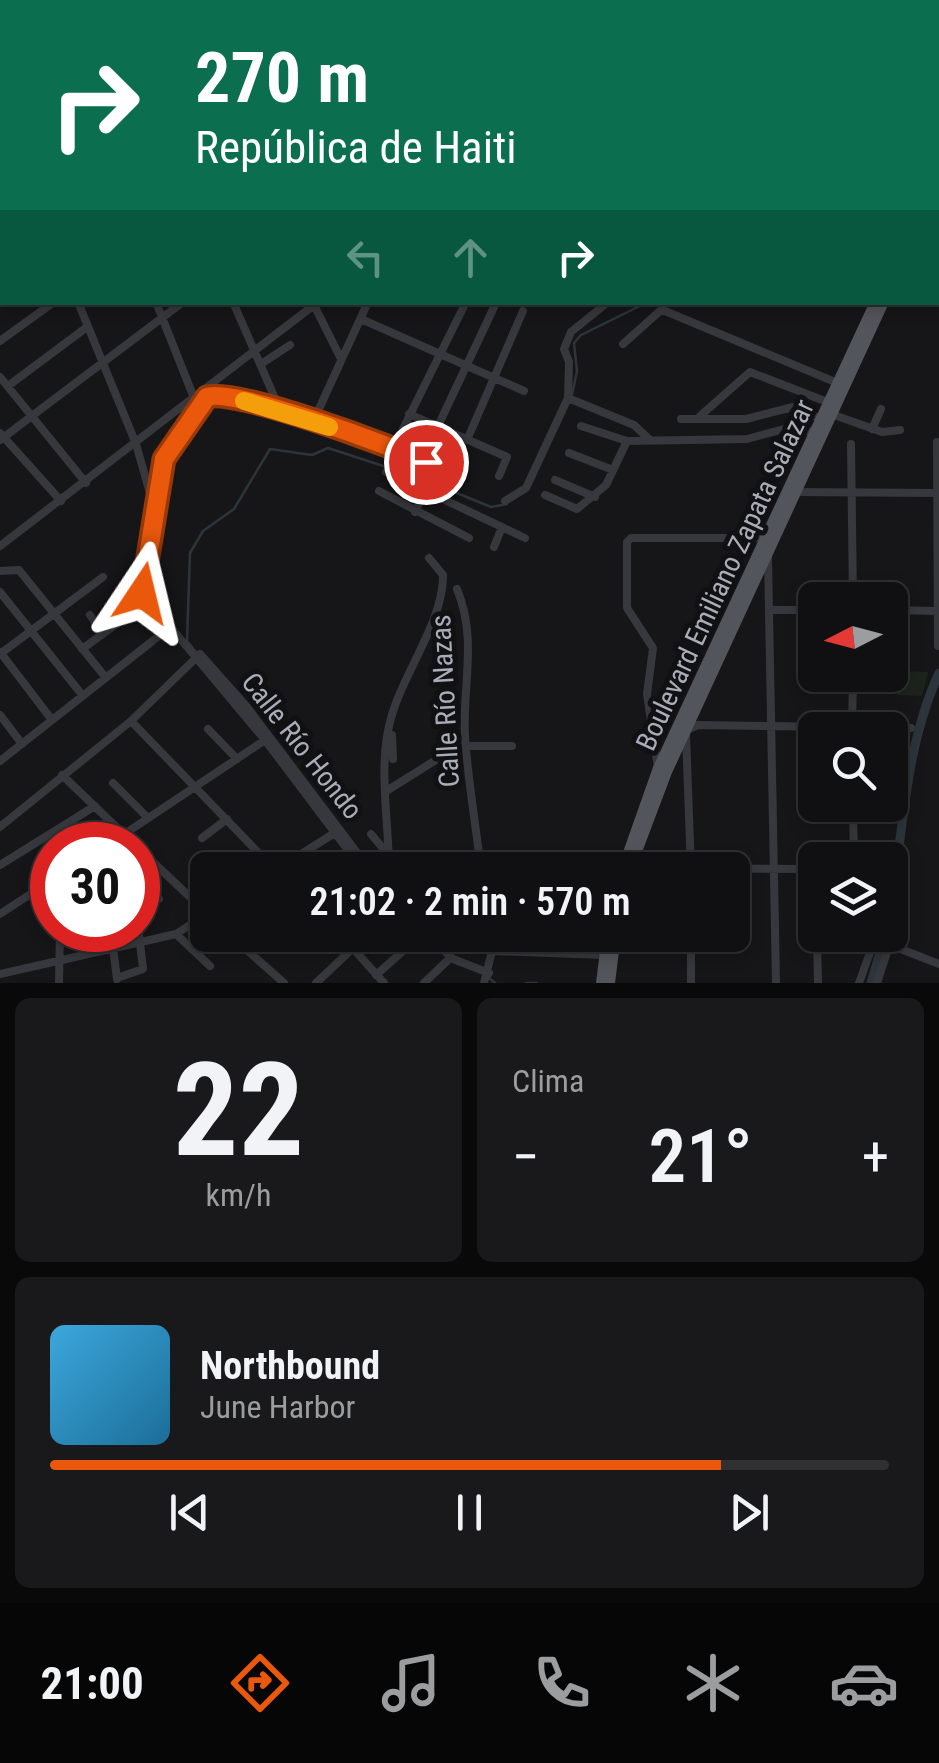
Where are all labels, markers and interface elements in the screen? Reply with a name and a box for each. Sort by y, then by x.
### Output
text: 270 m [195,37,369,119]
icon: right [30,40,160,170]
text: República de Haiti [195,121,517,174]
icon: left [338,230,393,285]
icon: ahead [443,230,498,285]
icon: right [548,230,603,285]
street label: Boulevard Emiliano Zapata Salazar [629,394,821,756]
pin [384,420,469,505]
icon: arrive [399,435,454,490]
position arrow [90,541,194,645]
north arrow [798,582,908,692]
map controls [798,582,908,952]
street label: Calle Río Nazas [424,614,466,788]
street label: Calle Río Hondo [235,666,369,826]
button: search [798,712,908,822]
speed limit sign: 30 [30,822,160,952]
button: layers [798,842,908,952]
text: 21:02 · 2 min · 570 m [310,880,630,924]
text: 22 [173,1034,304,1187]
text: Clima [512,1062,584,1100]
text: 21° [648,1112,753,1200]
text: − [512,1125,540,1189]
text: + [862,1125,889,1189]
text: km/h [206,1176,271,1214]
text: Northbound [200,1344,380,1388]
text: June Harbor [200,1388,355,1426]
icon: previous [162,1485,217,1540]
icon: pause [442,1485,497,1540]
icon: next [722,1485,777,1540]
icon: directions [225,1648,295,1718]
icon: music [376,1648,446,1718]
icon: phone [527,1648,597,1718]
icon: climate [678,1648,748,1718]
icon: car [829,1648,899,1718]
text: 21:00 [40,1657,144,1710]

